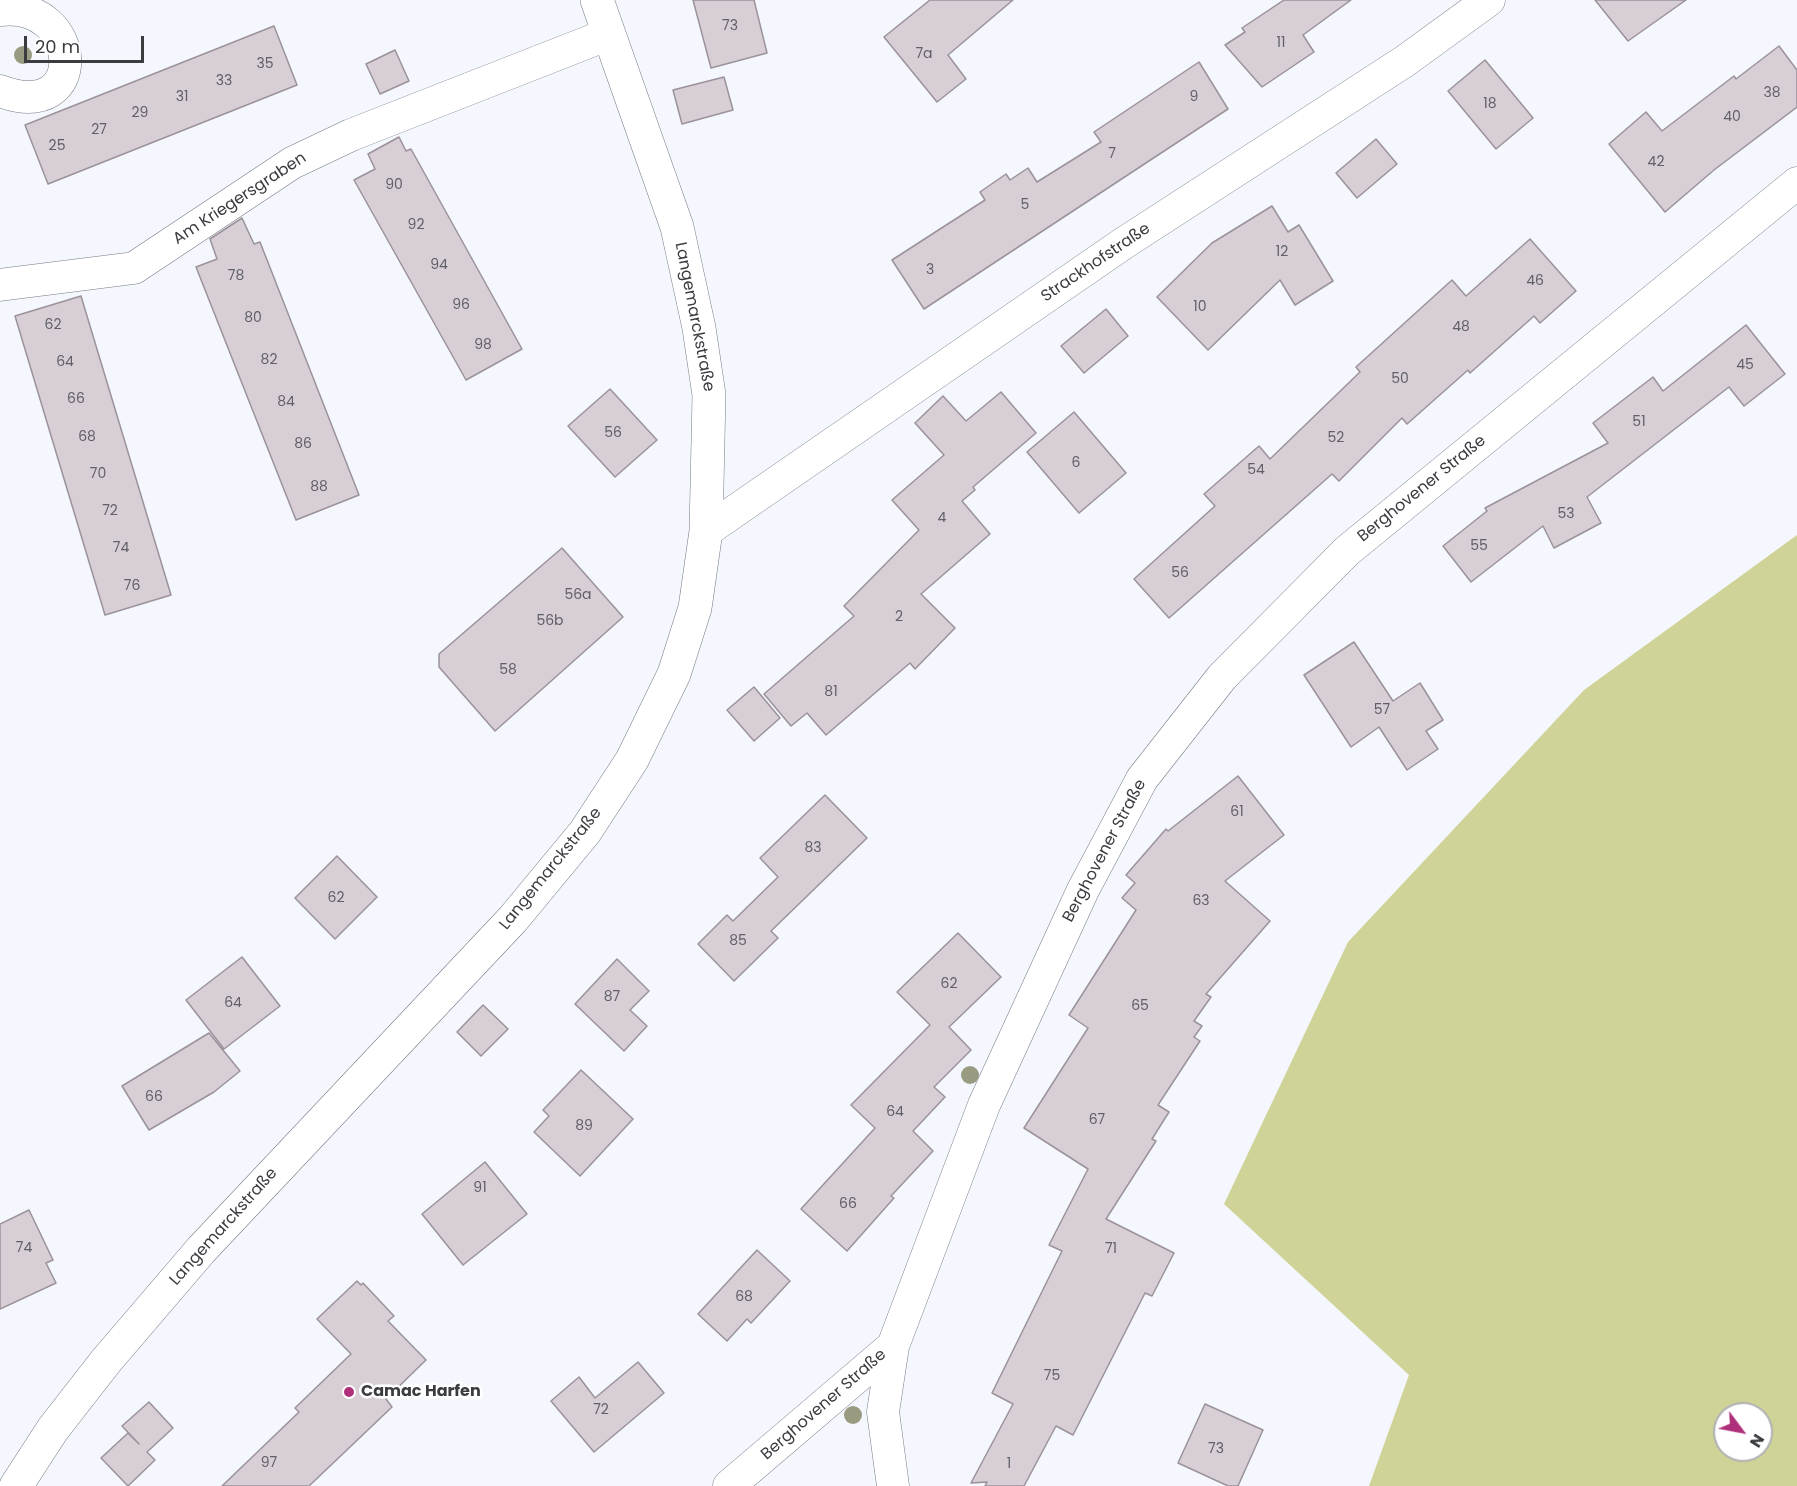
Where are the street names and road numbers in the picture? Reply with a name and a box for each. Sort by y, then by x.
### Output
street label: Am Kriegersgraben [170,149,310,249]
street label: Strackhofstraße [1038,219,1154,307]
street label: Langemarckstraße [670,241,718,393]
street label: Berghovener Straße [1354,431,1490,547]
street label: Berghovener Straße [1059,776,1151,926]
street label: Langemarckstraße [496,804,606,934]
street label: Langemarckstraße [166,1164,282,1290]
street label: Berghovener Straße [758,1346,890,1464]

